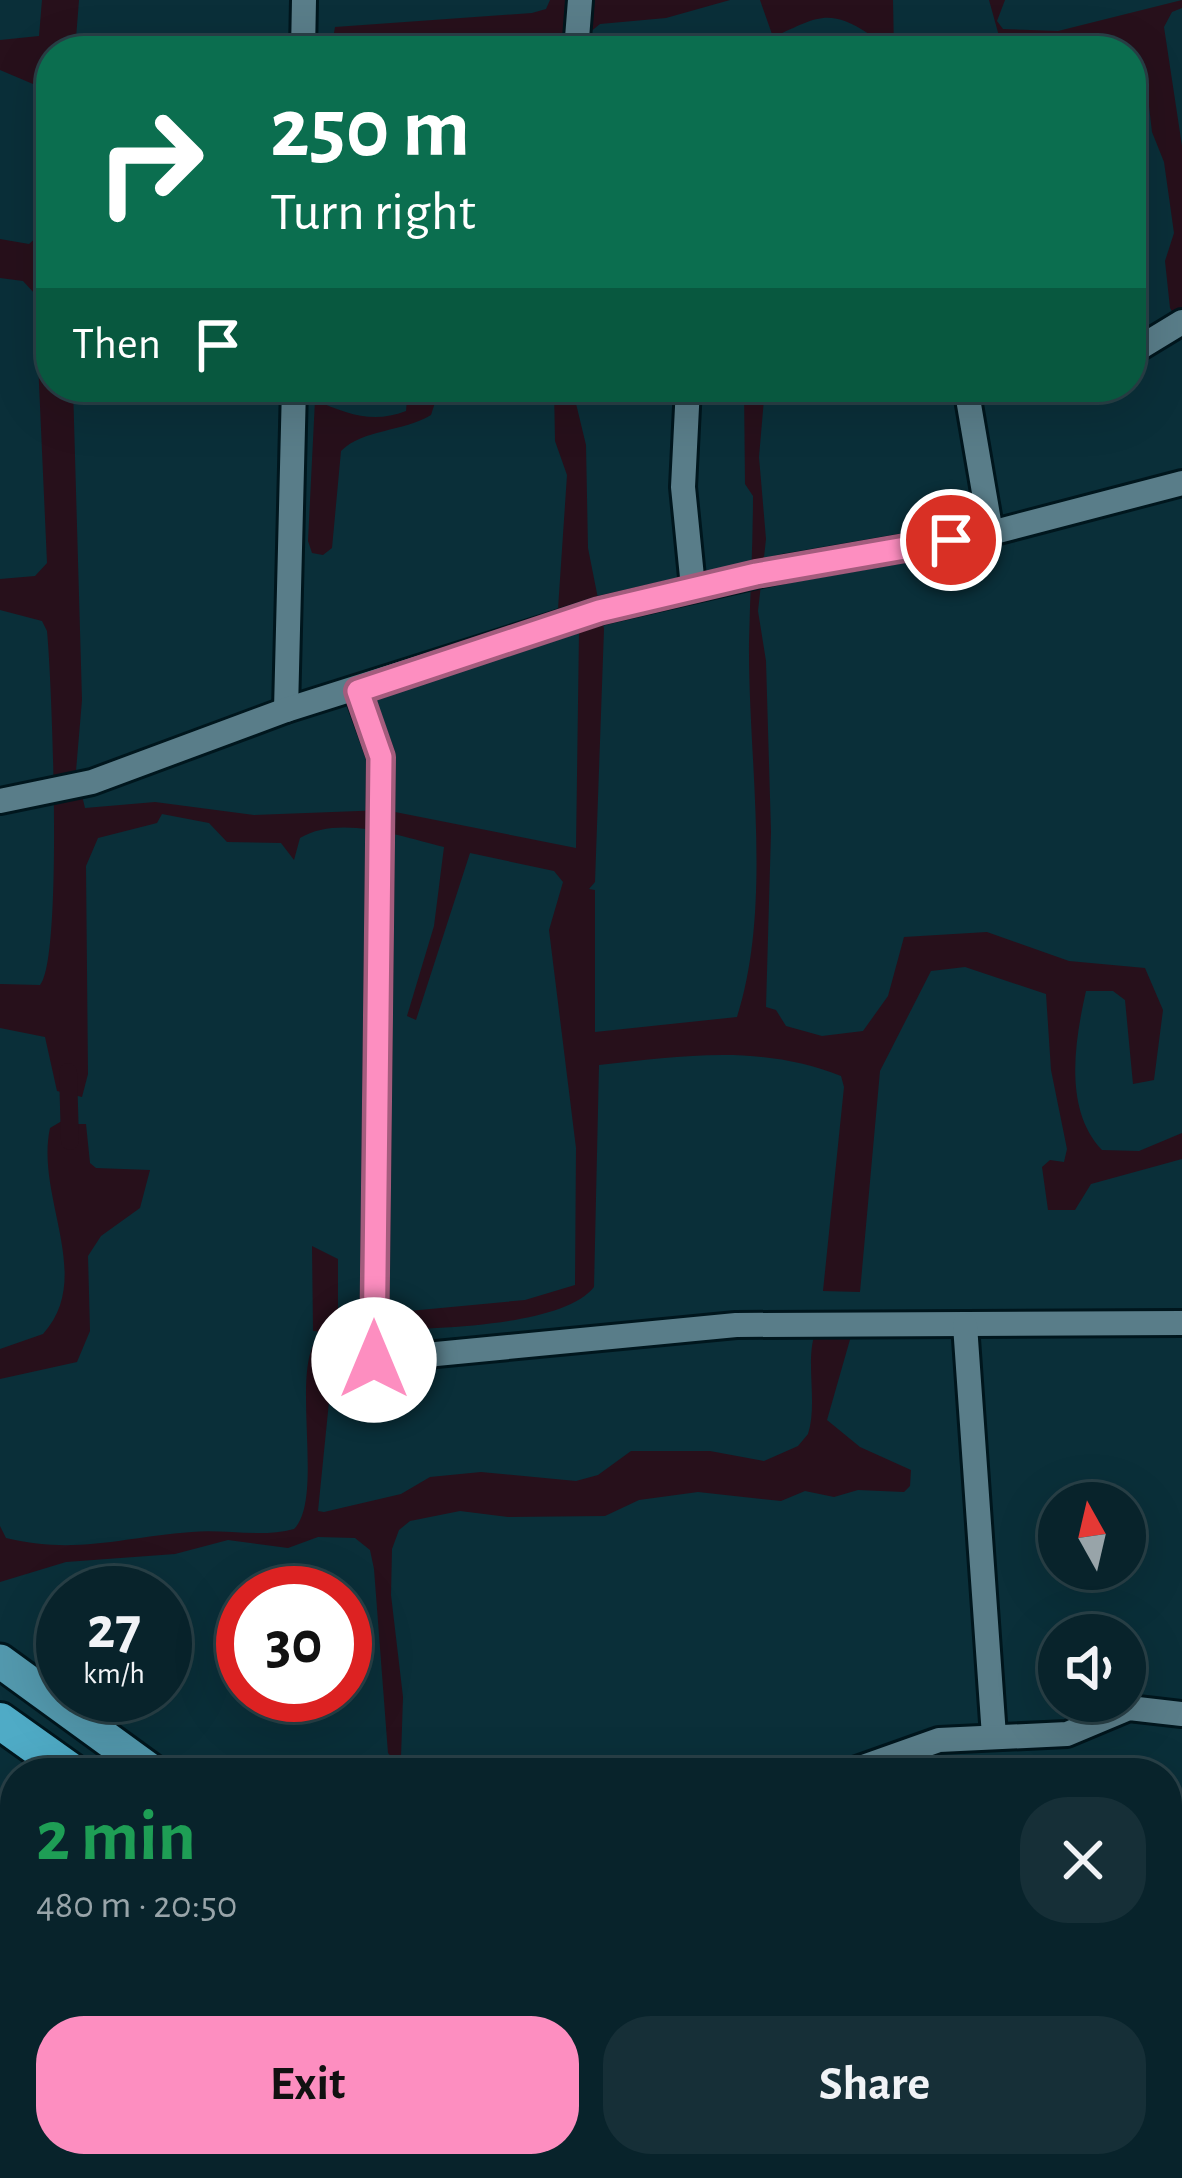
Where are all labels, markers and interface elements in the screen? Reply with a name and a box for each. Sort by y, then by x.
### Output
icon: right [72,84,228,240]
text: 250 m [270,88,470,172]
text: Turn right [270,186,476,240]
icon: arrive [185,312,251,378]
text: Then [72,322,161,367]
pin [900,489,1002,591]
icon: arrive [918,507,984,573]
position arrow [311,1297,437,1423]
north arrow [1038,1482,1146,1590]
map controls [1038,1482,1146,1722]
speed limit sign: 30 [216,1566,372,1722]
text: 27 [87,1599,141,1659]
button: sound [1038,1614,1146,1722]
text: km/h [83,1659,145,1689]
button: close [1020,1797,1146,1923]
text: 2 min [36,1801,196,1873]
text: 480 m · 20:50 [36,1886,237,1925]
button: Exit [36,2016,579,2154]
button: Share [603,2016,1146,2154]

